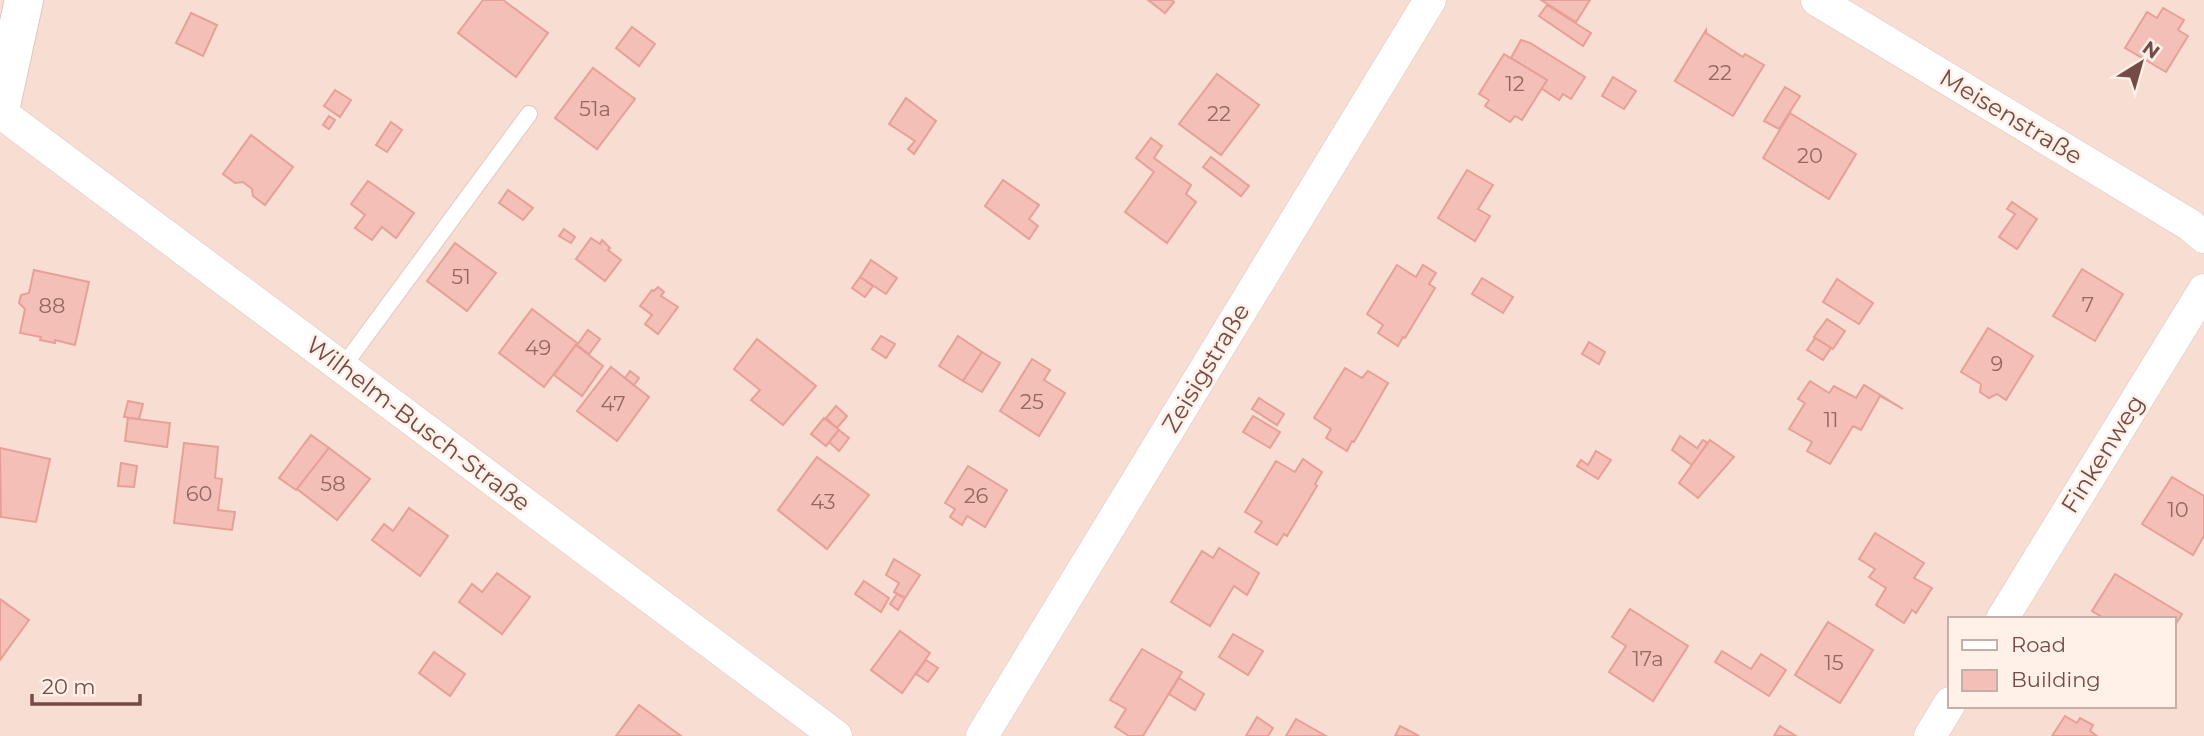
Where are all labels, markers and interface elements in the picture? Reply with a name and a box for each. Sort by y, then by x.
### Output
north arrow [2106,28,2176,98]
text: N [2138,36,2164,64]
house number: 22 [1708,60,1732,85]
street label: Meisenstraße [1935,63,2088,170]
house number: 12 [1505,71,1525,96]
house number: 51a [579,96,611,121]
house number: 22 [1207,101,1231,126]
house number: 20 [1797,143,1823,168]
house number: 51 [451,264,471,289]
house number: 7 [2082,292,2094,317]
house number: 88 [39,293,65,318]
street label: Zeisigstraße [1156,298,1256,438]
street label: Wilhelm-Busch-Straße [301,330,536,517]
house number: 49 [525,335,551,360]
house number: 9 [1991,351,2003,376]
house number: 25 [1020,389,1044,414]
street label: Finkenweg [2055,389,2150,518]
house number: 47 [600,391,626,416]
house number: 11 [1823,407,1839,432]
house number: 58 [320,471,346,496]
house number: 60 [186,481,212,506]
house number: 26 [964,483,989,508]
house number: 43 [810,489,836,514]
house number: 10 [2167,497,2189,522]
legend [1948,617,2176,708]
text: Road [2011,632,2066,657]
house number: 17a [1632,646,1664,671]
house number: 15 [1824,650,1844,675]
scale bar [32,662,140,706]
text: Building [2011,667,2101,692]
text: 20 m [42,674,96,699]

